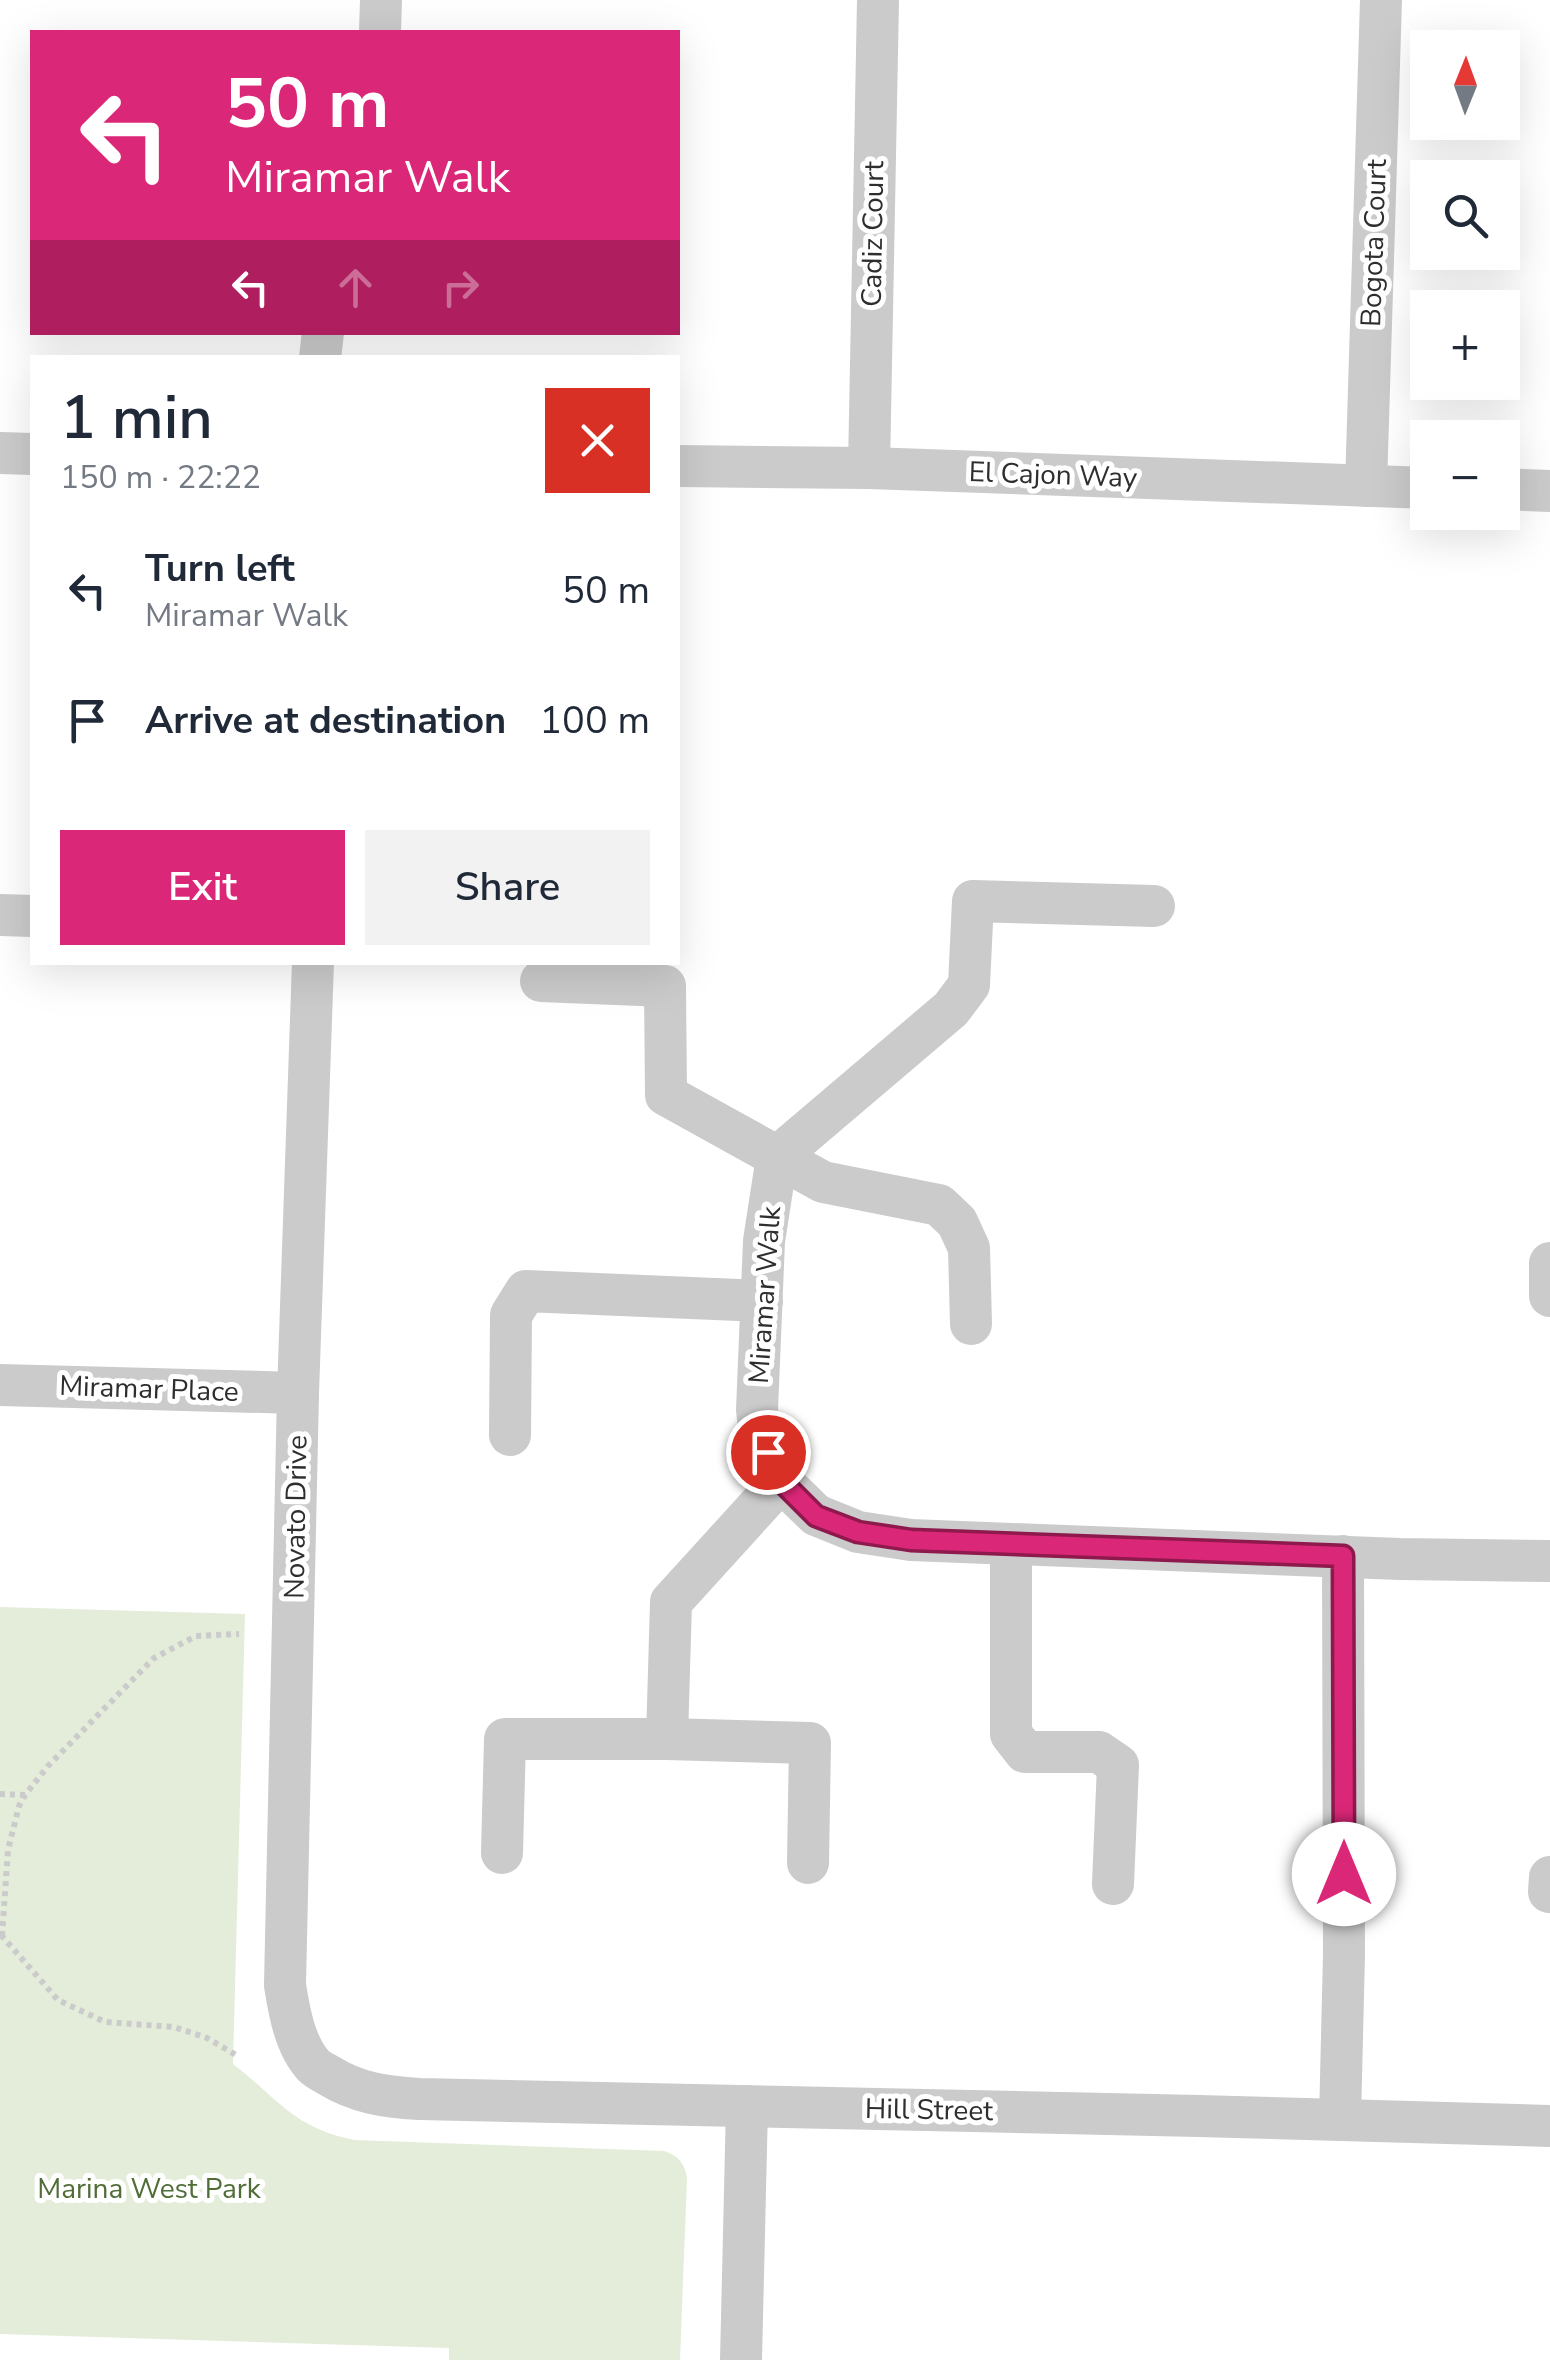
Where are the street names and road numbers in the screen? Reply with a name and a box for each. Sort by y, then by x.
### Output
street label: Bogota Court [1352,158,1396,328]
street label: Cadiz Court [853,161,893,307]
street label: El Cajon Way [968,453,1139,497]
street label: Miramar Walk [740,1204,790,1385]
street label: Miramar Place [59,1367,239,1411]
street label: Novato Drive [276,1435,316,1599]
street label: Hill Street [865,2090,994,2130]

